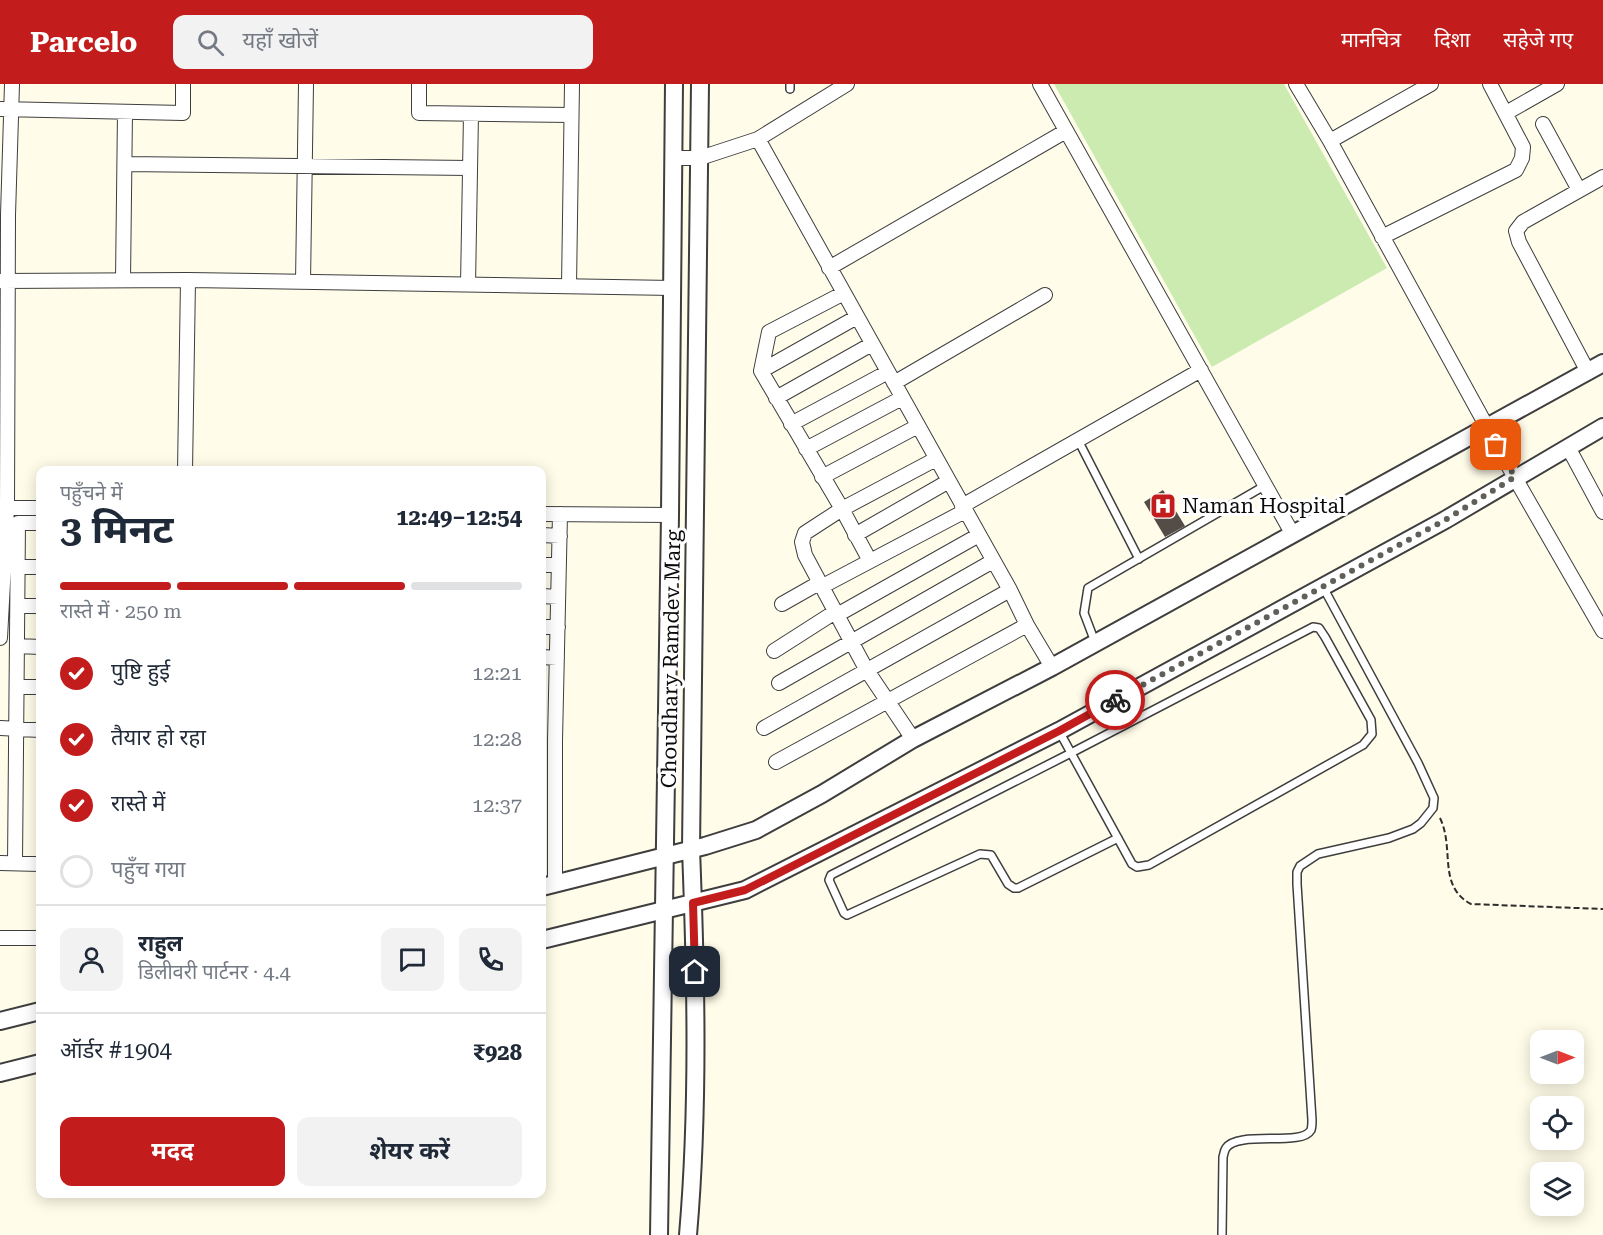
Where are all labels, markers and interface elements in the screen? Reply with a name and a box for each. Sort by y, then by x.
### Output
search box [173,15,593,69]
text: Parcelo [30,26,137,59]
icon: search [194,26,227,59]
text: यहाँ खोजें [242,28,318,53]
text: मानचित्र [1341,28,1401,52]
text: दिशा [1434,28,1470,52]
text: सहेजे गए [1503,28,1573,52]
pin [1470,419,1521,470]
icon: bag [1479,428,1512,461]
text: पहुँचने में [60,481,123,505]
hospital icon: Naman Hospital [1148,491,1178,521]
place label: Naman Hospital [1182,494,1346,518]
text: 12:49–12:54 [396,505,522,530]
text: 3 मिनट [60,507,174,553]
street label: Choudhary Ramdev Marg [657,530,685,788]
text: रास्ते में · 250 m [60,599,182,623]
icon: check [60,657,93,690]
text: पुष्टि हुई [111,659,170,684]
text: 12:21 [472,661,522,685]
courier [1085,670,1145,730]
icon: bike [1099,684,1132,717]
icon: check [60,723,93,756]
text: तैयार हो रहा [111,725,206,750]
text: 12:28 [472,727,522,751]
icon: check [60,789,93,822]
text: रास्ते में [111,791,166,816]
text: 12:37 [472,793,522,817]
text: पहुँच गया [111,857,186,882]
button: person [60,928,123,991]
button: chat [381,928,444,991]
button: phone [459,928,522,991]
text: राहुल [138,931,183,956]
pin [669,946,720,997]
icon: home [678,955,711,988]
text: डिलीवरी पार्टनर · 4.4 [138,960,291,984]
north arrow [1530,1030,1584,1084]
map controls [1530,1030,1584,1216]
text: ऑर्डर #1904 [60,1038,172,1063]
text: ₹928 [473,1040,522,1065]
button: locate [1530,1096,1584,1150]
button: मदद [60,1117,285,1186]
button: शेयर करें [297,1117,522,1186]
button: layers [1530,1162,1584,1216]

